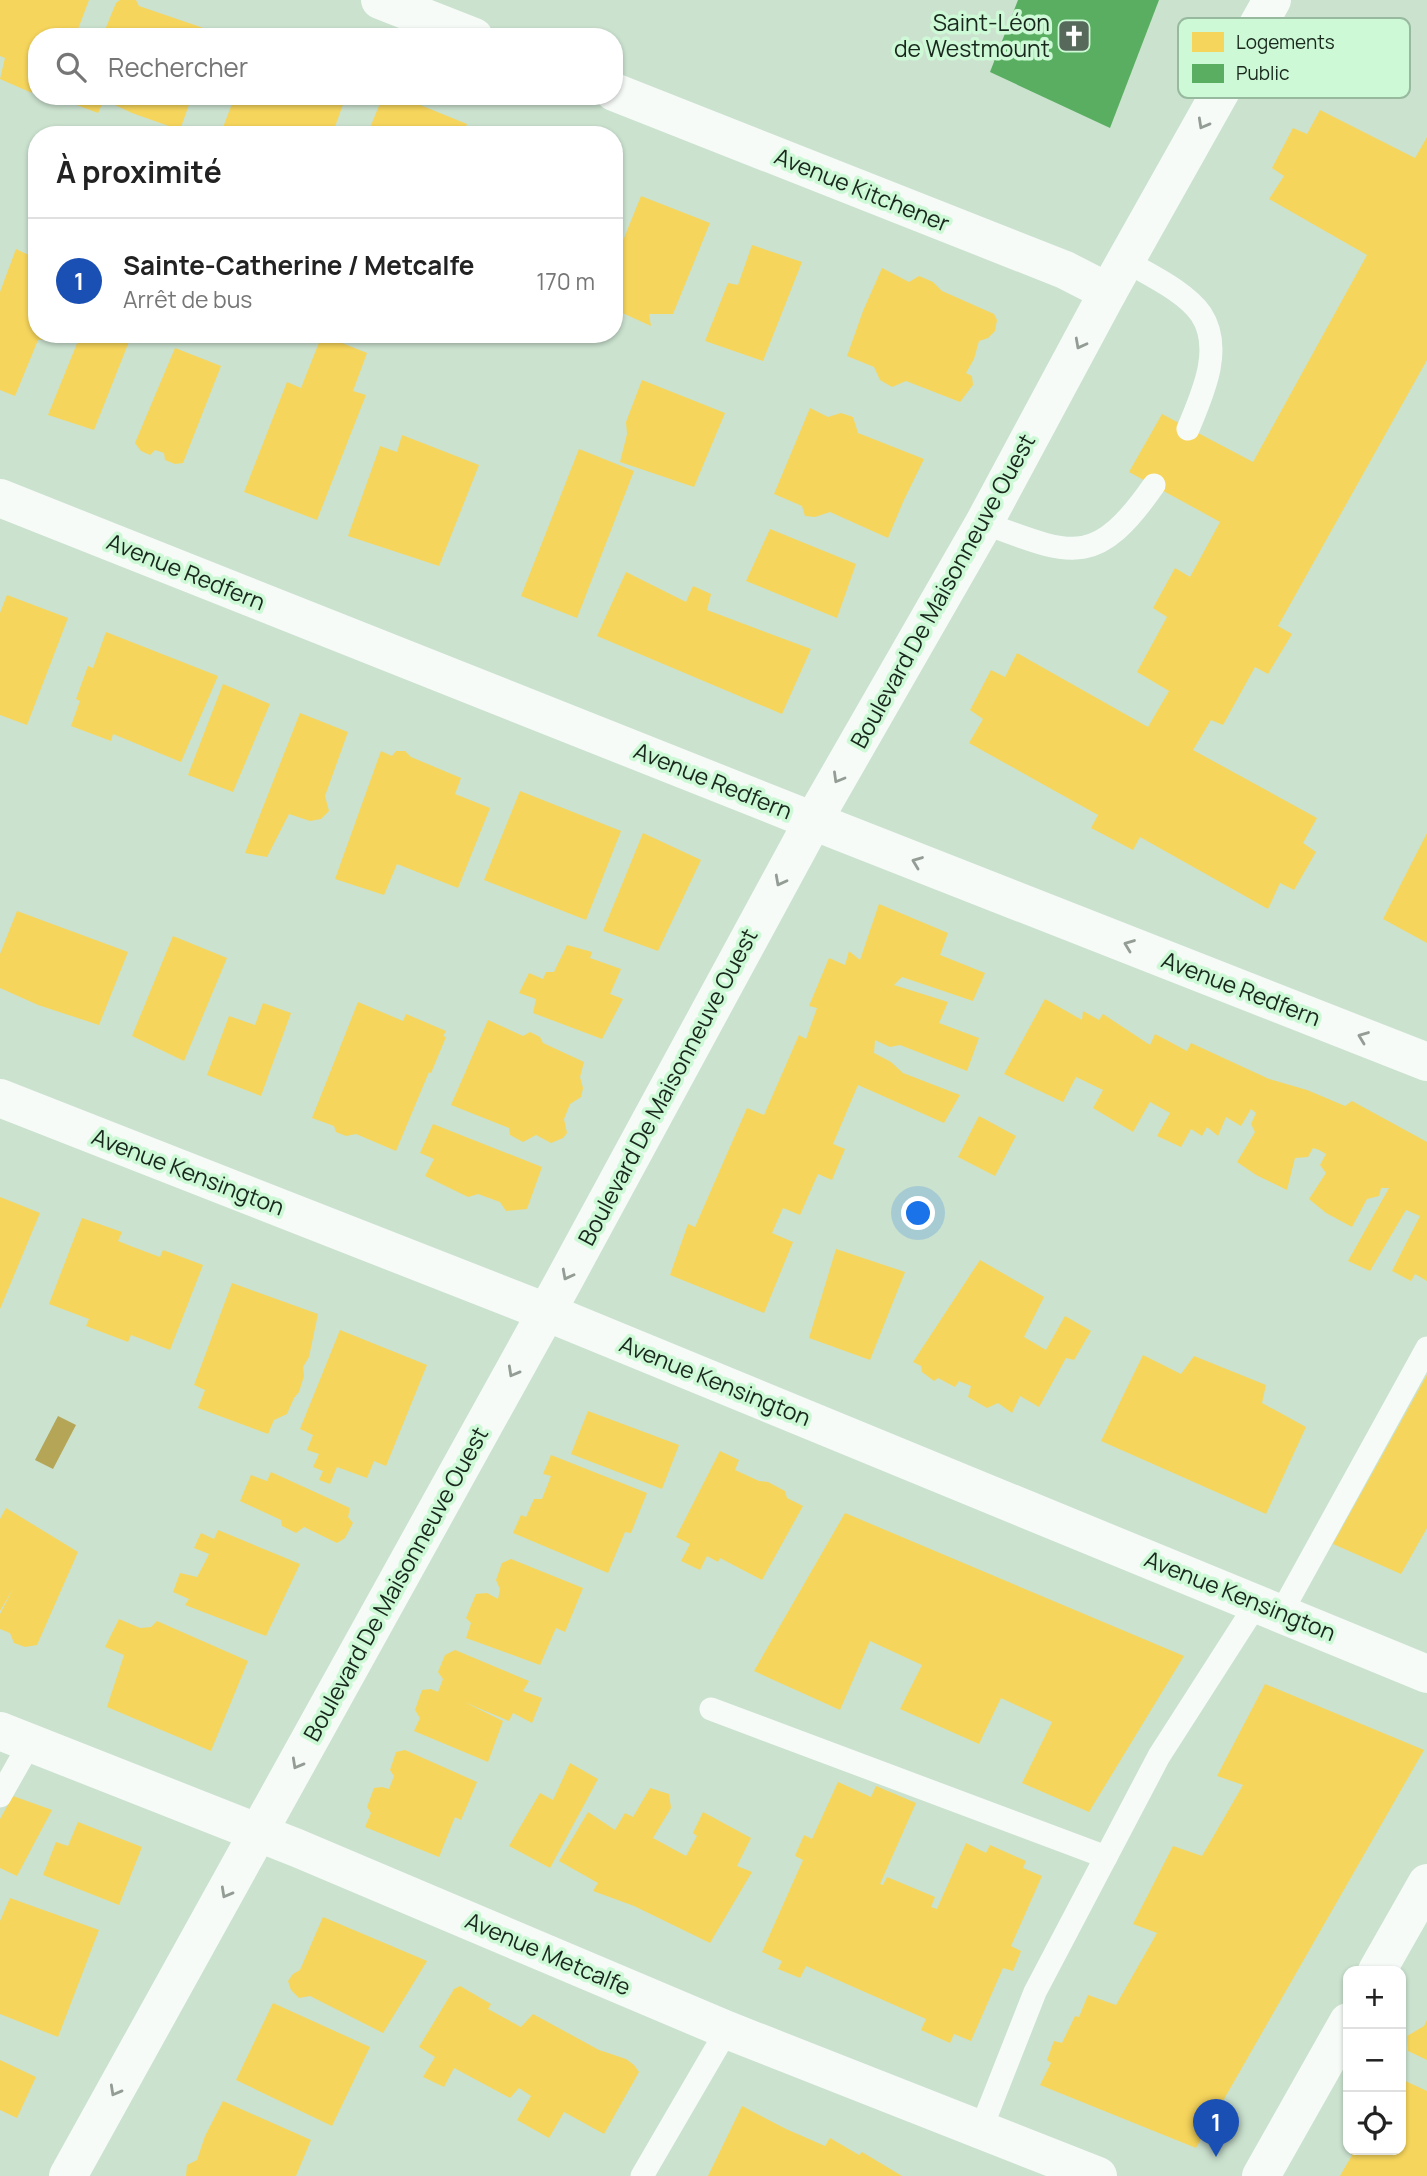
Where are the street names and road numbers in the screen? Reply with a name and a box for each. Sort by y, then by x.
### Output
street label: Avenue Kitchener [770,139,955,239]
street label: Boulevard De Maisonneuve Ouest [842,427,1042,754]
street label: Avenue Redfern [102,525,270,617]
street label: Avenue Redfern [629,734,797,826]
street label: Boulevard De Maisonneuve Ouest [570,922,765,1251]
street label: Avenue Redfern [1157,943,1326,1033]
street label: Avenue Kensington [88,1120,289,1222]
street label: Avenue Kensington [615,1327,816,1433]
street label: Boulevard De Maisonneuve Ouest [295,1420,495,1747]
street label: Avenue Kensington [1140,1542,1341,1648]
street label: Avenue Metcalfe [461,1904,636,2002]

